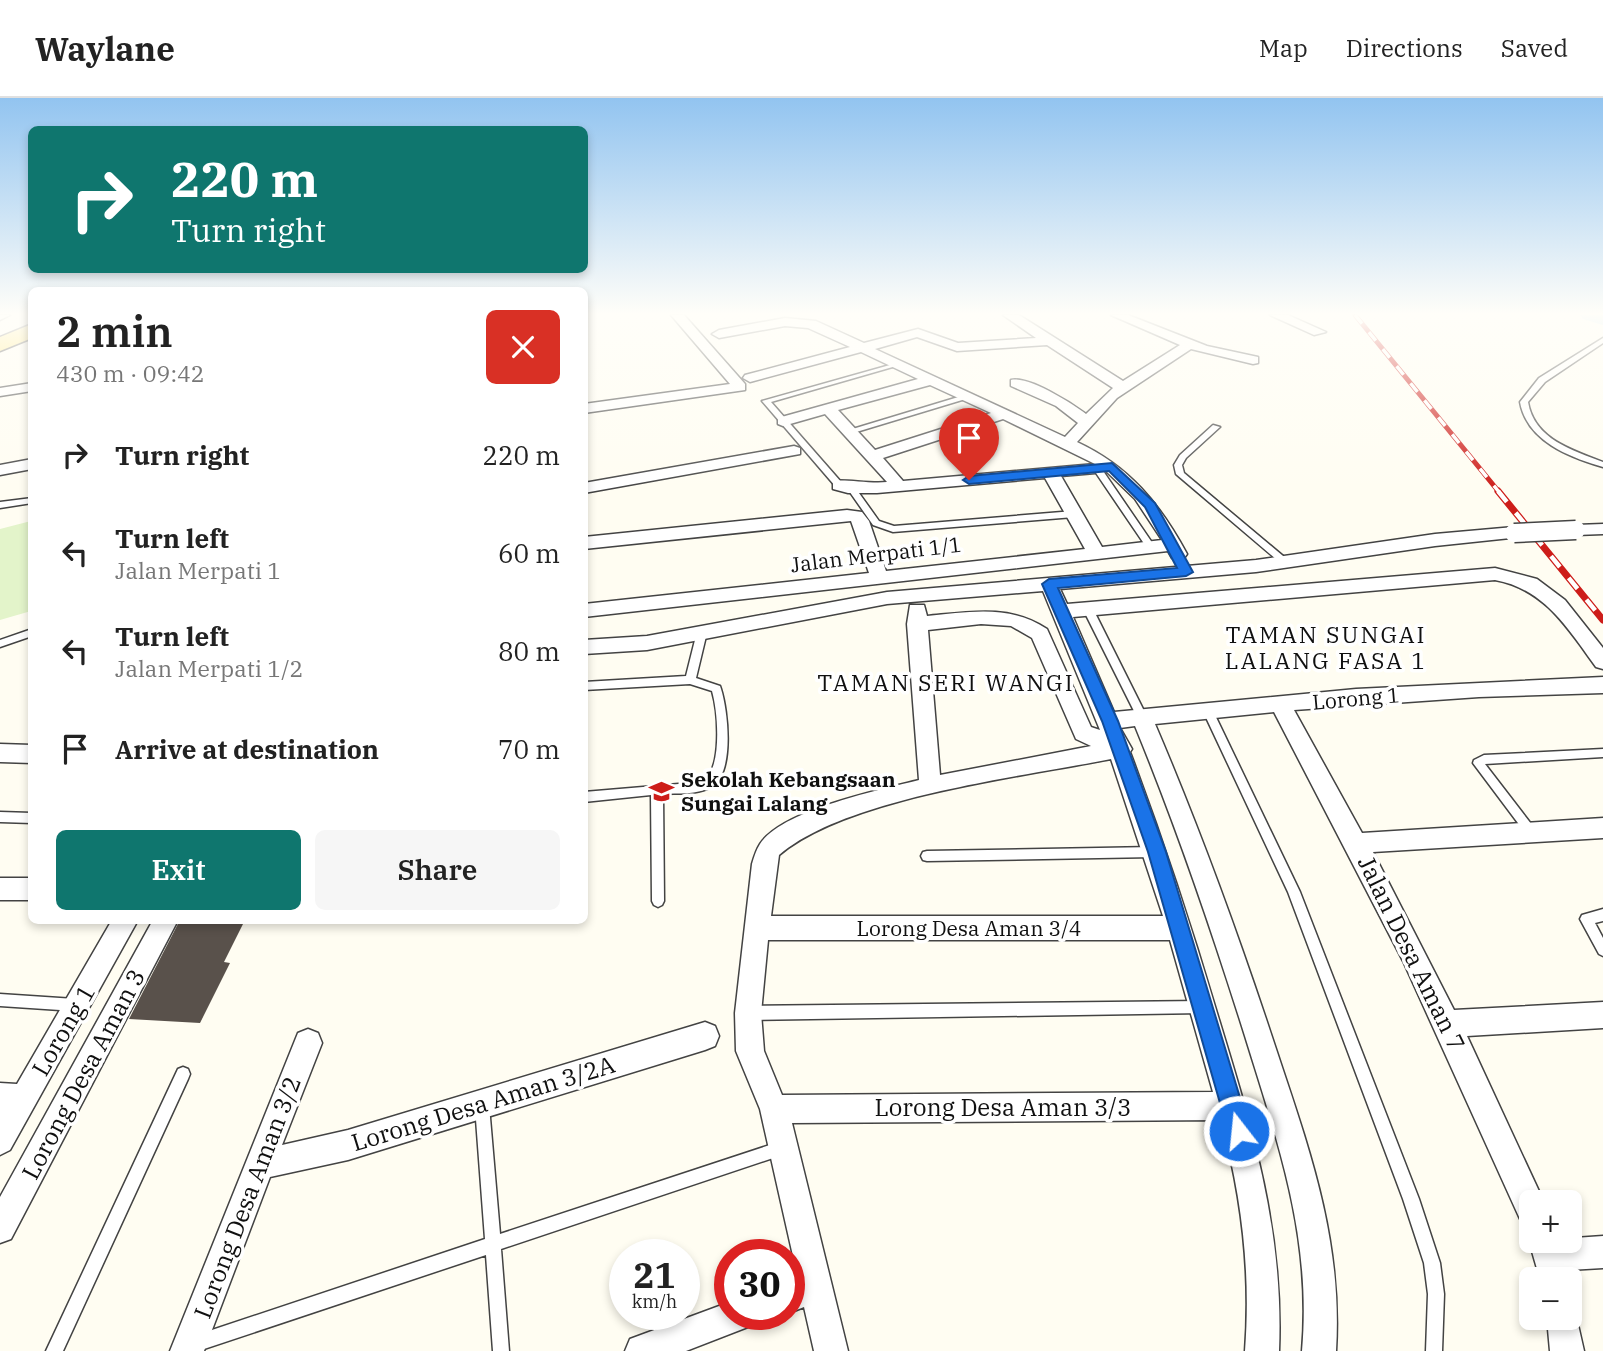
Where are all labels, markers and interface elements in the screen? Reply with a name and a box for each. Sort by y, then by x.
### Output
text: Waylane [35,27,175,70]
text: Map [1259,32,1308,64]
text: Directions [1346,32,1463,64]
text: Saved [1501,32,1568,64]
text: 220 m [171,147,318,210]
icon: right [56,154,147,245]
text: Turn right [171,209,326,251]
text: 2 min [56,304,173,359]
button: close [486,310,560,384]
text: 430 m · 09:42 [56,358,205,388]
pin [939,408,999,480]
icon: arrive [950,419,988,457]
icon: right [56,436,94,474]
text: Turn right [115,438,249,472]
text: 220 m [482,438,560,472]
text: Turn left [115,521,229,555]
street label: Jalan Merpati 1/1 [789,530,963,578]
icon: left [56,534,94,572]
text: 60 m [498,536,560,570]
text: Jalan Merpati 1 [115,555,281,585]
text: Turn left [115,619,229,653]
district label: TAMAN SUNGAI LALANG FASA 1 [1225,619,1427,675]
icon: left [56,632,94,670]
text: 80 m [498,634,560,668]
text: Jalan Merpati 1/2 [115,653,303,683]
district label: TAMAN SERI WANGI [817,667,1075,697]
street label: Lorong 1 [1311,680,1401,716]
icon: arrive [56,730,94,768]
text: Arrive at destination [115,732,379,766]
text: 70 m [498,732,560,766]
place label: Sekolah Kebangsaan Sungai Lalang [681,765,896,817]
school or university icon: Sekolah Kebangsaan Sungai Lalang [647,777,675,805]
button: Exit [56,830,301,910]
button: Share [315,830,560,910]
street label: Jalan Desa Aman 7 [1351,850,1473,1056]
street label: Lorong Desa Aman 3/4 [857,914,1081,942]
street label: Lorong Desa Aman 3 [14,963,152,1185]
street label: Lorong 1 [24,979,102,1081]
street label: Lorong Desa Aman 3/2A [348,1048,619,1158]
street label: Lorong Desa Aman 3/2 [186,1071,308,1323]
street label: Lorong Desa Aman 3/3 [874,1091,1132,1123]
position arrow [1202,1094,1276,1168]
map controls [1519,1190,1582,1330]
button: + [1519,1190,1582,1253]
speed limit sign: 30 [714,1239,805,1330]
text: 21 [633,1252,676,1298]
button: − [1519,1267,1582,1330]
text: km/h [632,1290,677,1313]

